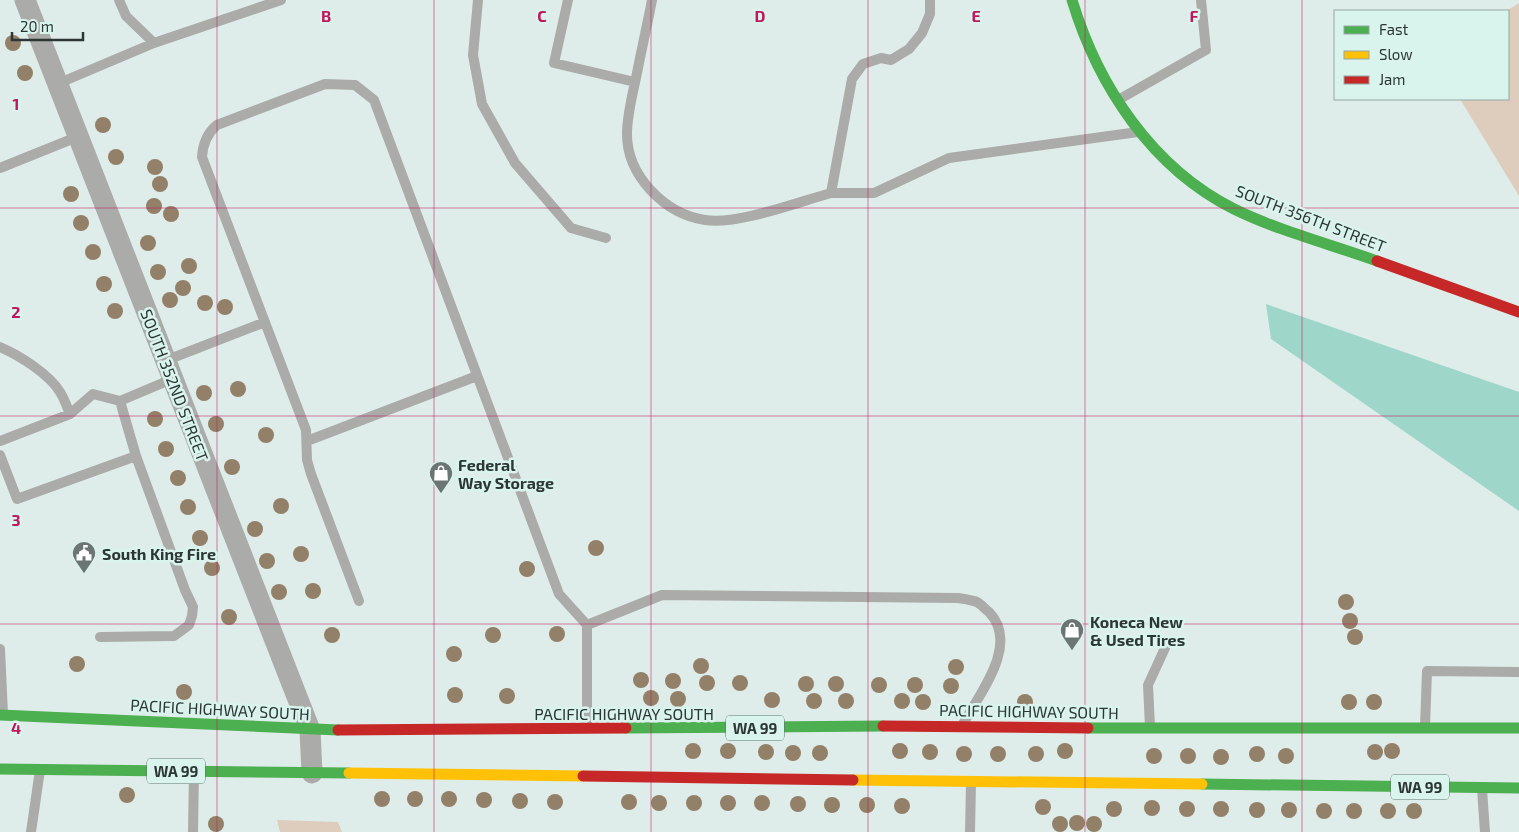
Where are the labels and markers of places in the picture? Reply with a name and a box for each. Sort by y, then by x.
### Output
place label: Federal Way Storage [458,455,554,493]
shop icon: Federal Way Storage [428,460,454,494]
public building icon: South King Fire [71,540,97,574]
place label: South King Fire [102,544,216,563]
place label: Koneca New & Used Tires [1090,612,1185,649]
shop icon: Koneca New & Used Tires [1059,617,1085,651]

